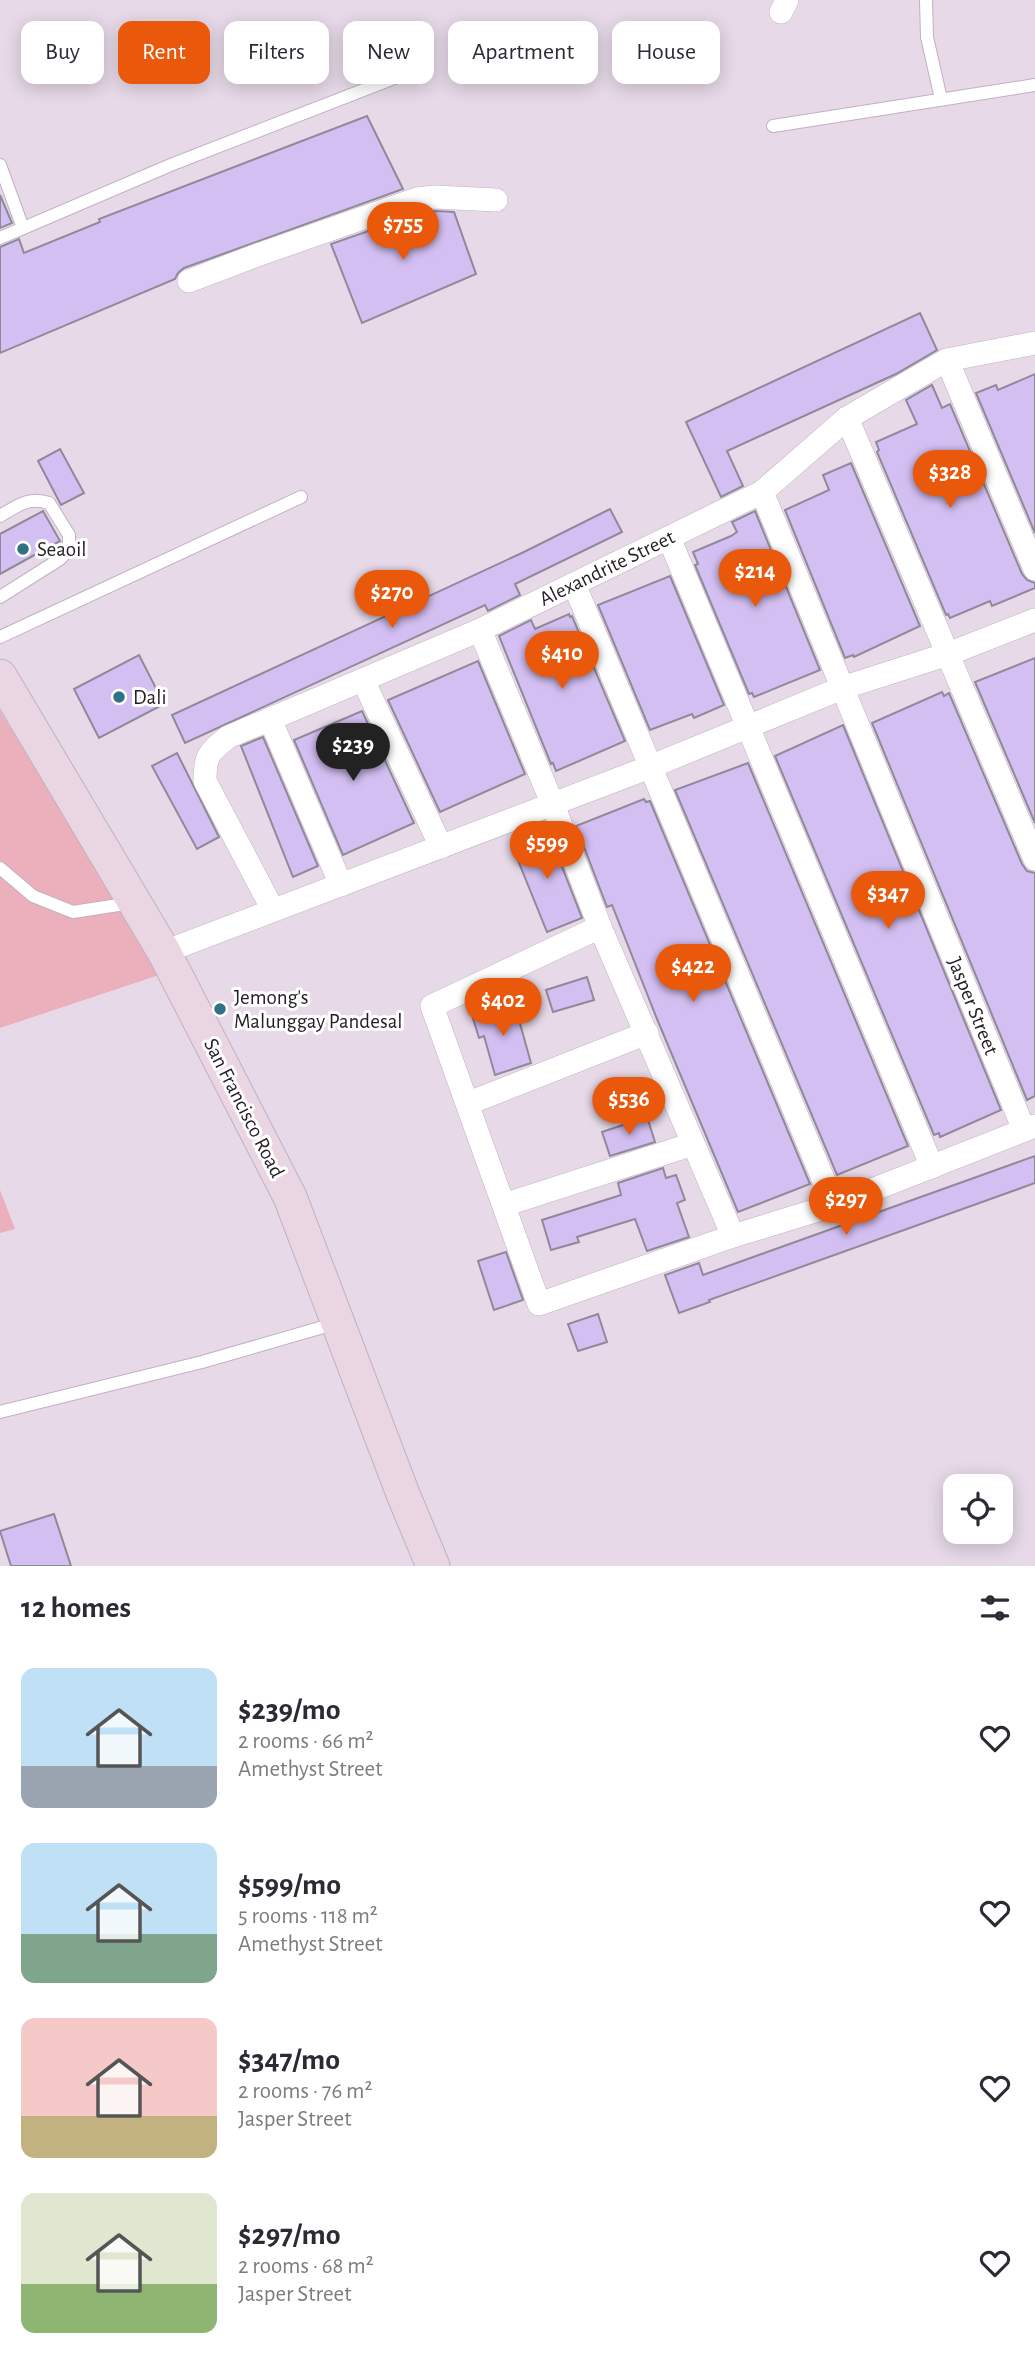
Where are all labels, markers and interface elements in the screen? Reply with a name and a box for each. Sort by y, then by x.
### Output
chip: Buy [21,21,104,84]
chip: Rent [118,21,210,84]
chip: Filters [224,21,329,84]
chip: New [343,21,434,84]
chip: Apartment [448,21,598,84]
chip: House [612,21,720,84]
pin: $755 [362,202,444,262]
text: $755 [383,213,423,236]
pin: $328 [909,450,991,510]
text: $328 [929,461,971,484]
street label: Alexandrite Street [536,526,678,610]
place label: Seaoil [37,539,86,560]
marker: Seaoil [15,541,31,557]
pin: $214 [714,550,796,609]
text: $214 [734,560,776,583]
pin: $270 [351,570,433,630]
text: $270 [370,581,414,604]
pin: $410 [521,632,603,691]
text: $410 [541,642,583,665]
place label: Dali [133,687,167,708]
marker: Dali [111,689,127,705]
pin: $239 [312,724,394,783]
text: $239 [332,734,374,757]
pin: $599 [506,822,588,881]
text: $599 [526,832,568,855]
pin: $347 [847,872,929,931]
text: $347 [867,882,909,905]
pin: $422 [652,944,734,1004]
street label: Jasper Street [944,954,1002,1058]
text: $422 [671,955,715,978]
pin: $402 [462,978,544,1038]
place label: Jemong's Malunggay Pandesal [234,987,403,1032]
text: $402 [481,989,525,1012]
marker: Jemong's Malunggay Pandesal [212,1001,228,1017]
street label: San Francisco Road [200,1035,288,1181]
pin: $536 [588,1078,670,1137]
text: $536 [608,1088,650,1111]
pin: $297 [805,1178,887,1237]
text: $297 [825,1188,867,1211]
map controls [943,1474,1013,1544]
button: locate [943,1474,1013,1544]
icon: filters [976,1589,1014,1627]
text: 12 homes [21,1593,131,1623]
text: $239/mo [238,1695,341,1725]
icon: home [77,1696,161,1780]
icon: heart [976,1719,1014,1757]
text: 2 rooms · 66 m² [238,1730,374,1753]
text: Amethyst Street [238,1758,383,1781]
text: $599/mo [238,1870,341,1900]
icon: home [77,1871,161,1955]
icon: heart [976,1894,1014,1932]
text: 5 rooms · 118 m² [238,1905,378,1928]
text: Amethyst Street [238,1933,383,1956]
text: $347/mo [238,2045,340,2075]
icon: home [77,2046,161,2130]
icon: heart [976,2069,1014,2107]
text: 2 rooms · 76 m² [238,2080,372,2103]
text: Jasper Street [238,2108,351,2131]
text: $297/mo [238,2220,341,2250]
icon: home [77,2221,161,2305]
icon: heart [976,2244,1014,2282]
text: 2 rooms · 68 m² [238,2255,374,2278]
text: Jasper Street [238,2283,351,2306]

